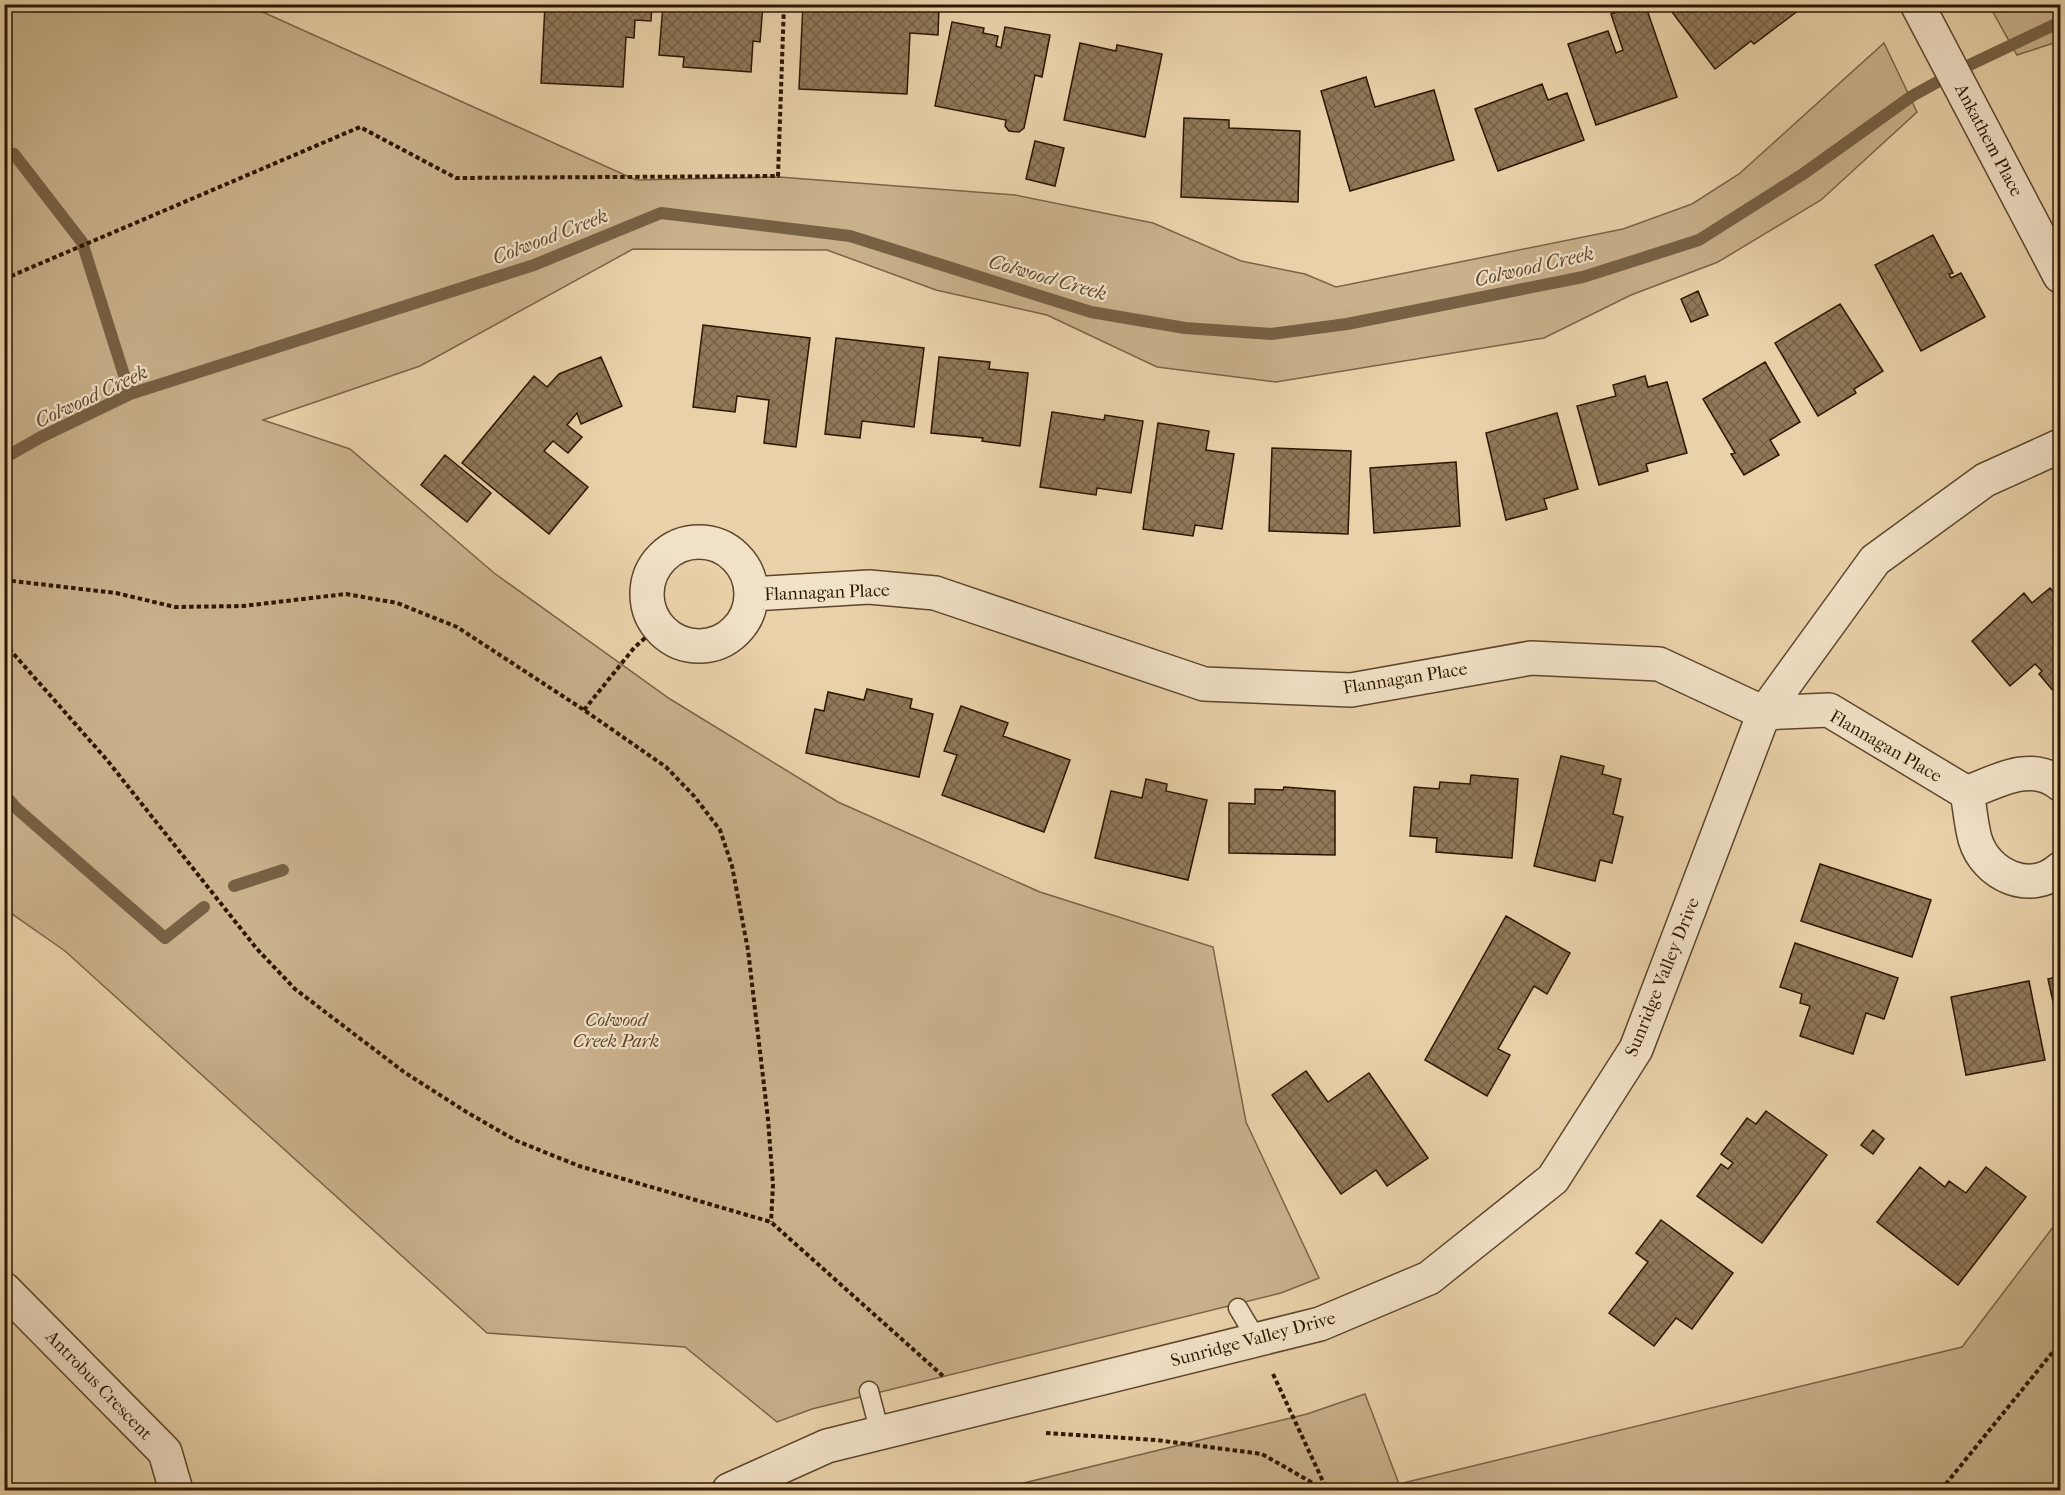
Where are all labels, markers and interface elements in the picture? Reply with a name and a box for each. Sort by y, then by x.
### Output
street label: Ankathem Place [1950,79,2027,200]
water label: Colwood Creek [489,204,611,269]
water label: Colwood Creek [1472,242,1596,291]
water label: Colwood Creek [986,250,1110,305]
water label: Colwood Creek [31,360,151,433]
street label: Flannagan Place [764,580,890,605]
street label: Flannagan Place [1341,658,1469,699]
street label: Flannagan Place [1826,706,1945,787]
street label: Sunridge Valley Drive [1621,895,1704,1060]
park label: Colwood Creek Park [573,1010,659,1052]
street label: Sunridge Valley Drive [1168,1307,1338,1372]
street label: Antrobus Crescent [40,1326,157,1445]

